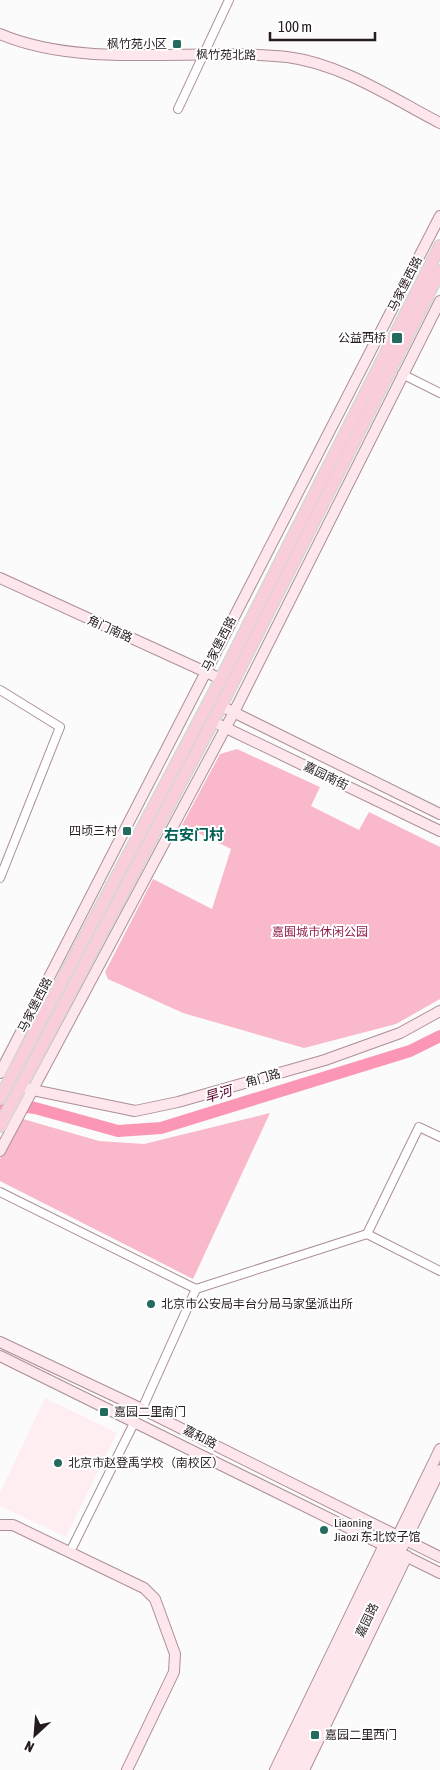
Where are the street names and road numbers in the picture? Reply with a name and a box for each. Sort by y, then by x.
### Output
street label: 枫竹苑北路 [196,47,256,63]
street label: 马家堡西路 [385,254,425,314]
street label: 角门南路 [85,613,135,645]
street label: 马家堡西路 [199,614,239,674]
street label: 嘉园南街 [301,759,351,793]
street label: 马家堡西路 [15,975,55,1035]
street label: 角门路 [244,1066,282,1090]
street label: 嘉和路 [181,1423,219,1451]
street label: 嘉园路 [353,1601,381,1639]

